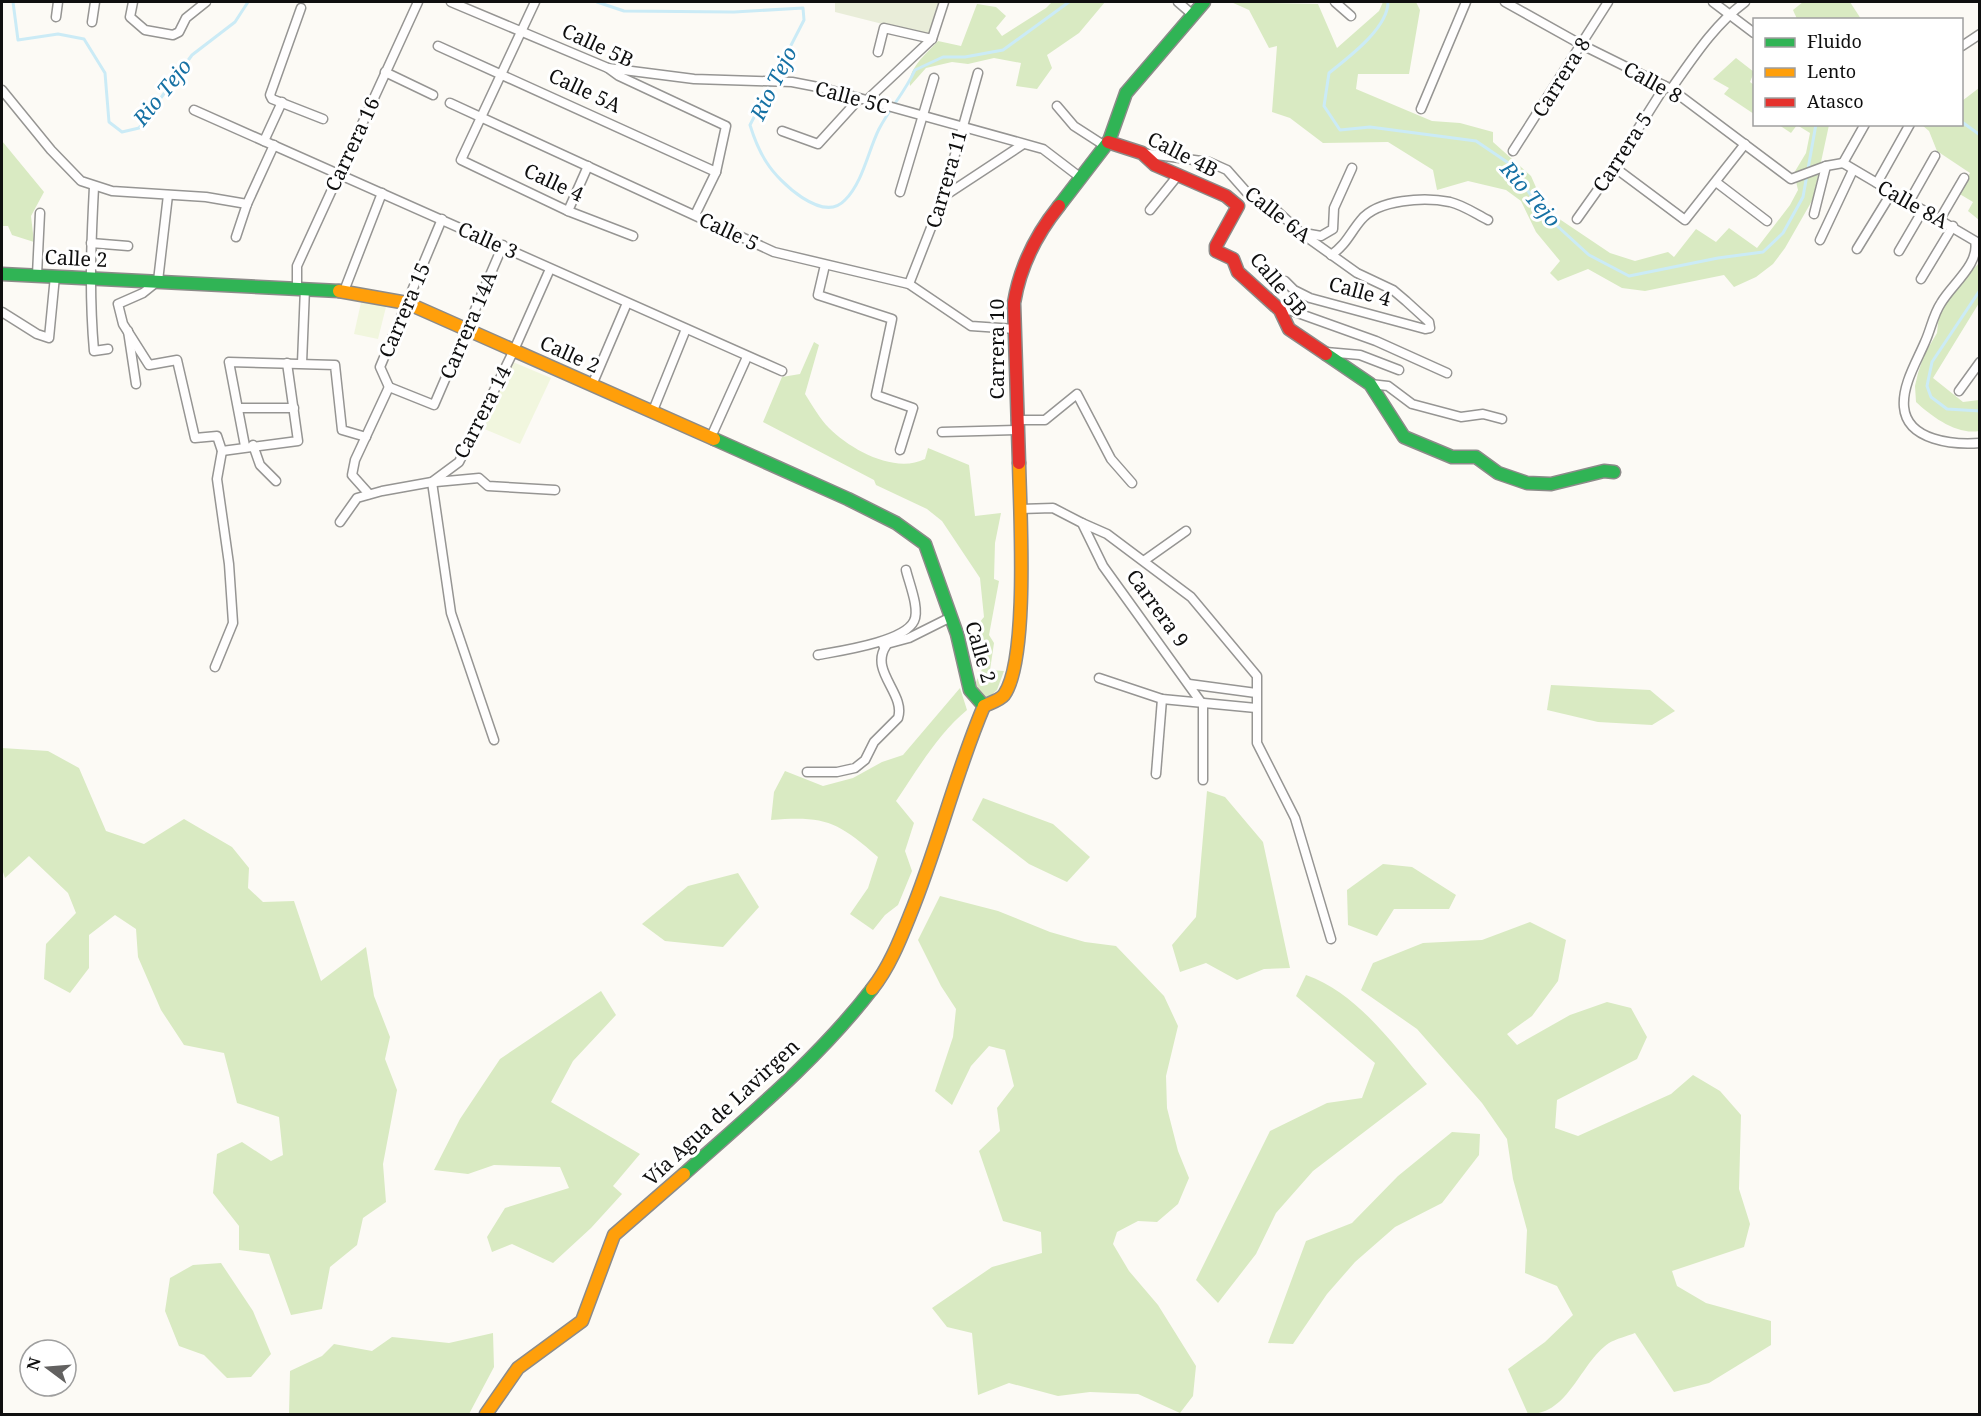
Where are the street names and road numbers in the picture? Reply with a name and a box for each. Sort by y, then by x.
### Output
street label: Calle 5B [558,17,638,73]
street label: Carrera 8 [1526,32,1596,122]
street label: Calle 8 [1619,55,1687,109]
street label: Calle 5A [544,61,626,119]
street label: Calle 5C [812,74,892,120]
street label: Carrera 16 [318,93,386,195]
street label: Carrera 5 [1586,107,1658,197]
street label: Calle 4B [1143,125,1223,183]
street label: Carrera 11 [919,127,973,231]
street label: Calle 4 [520,156,588,208]
street label: Calle 8A [1873,173,1954,235]
street label: Calle 6A [1239,180,1317,249]
street label: Calle 5 [695,205,763,257]
street label: Calle 3 [454,215,522,265]
street label: Calle 2 [44,243,108,273]
street label: Calle 5B [1244,246,1314,322]
street label: Carrera 15 [372,258,436,362]
street label: Carrera 14A [433,266,503,383]
street label: Calle 4 [1326,270,1394,312]
street label: Carrera 10 [983,299,1010,399]
street label: Calle 2 [536,329,604,379]
street label: Carrera 14 [447,361,517,463]
street label: Carrera 9 [1121,564,1195,652]
street label: Calle 2 [959,618,1003,686]
street label: Vía Agua de Lavirgen [637,1033,805,1191]

